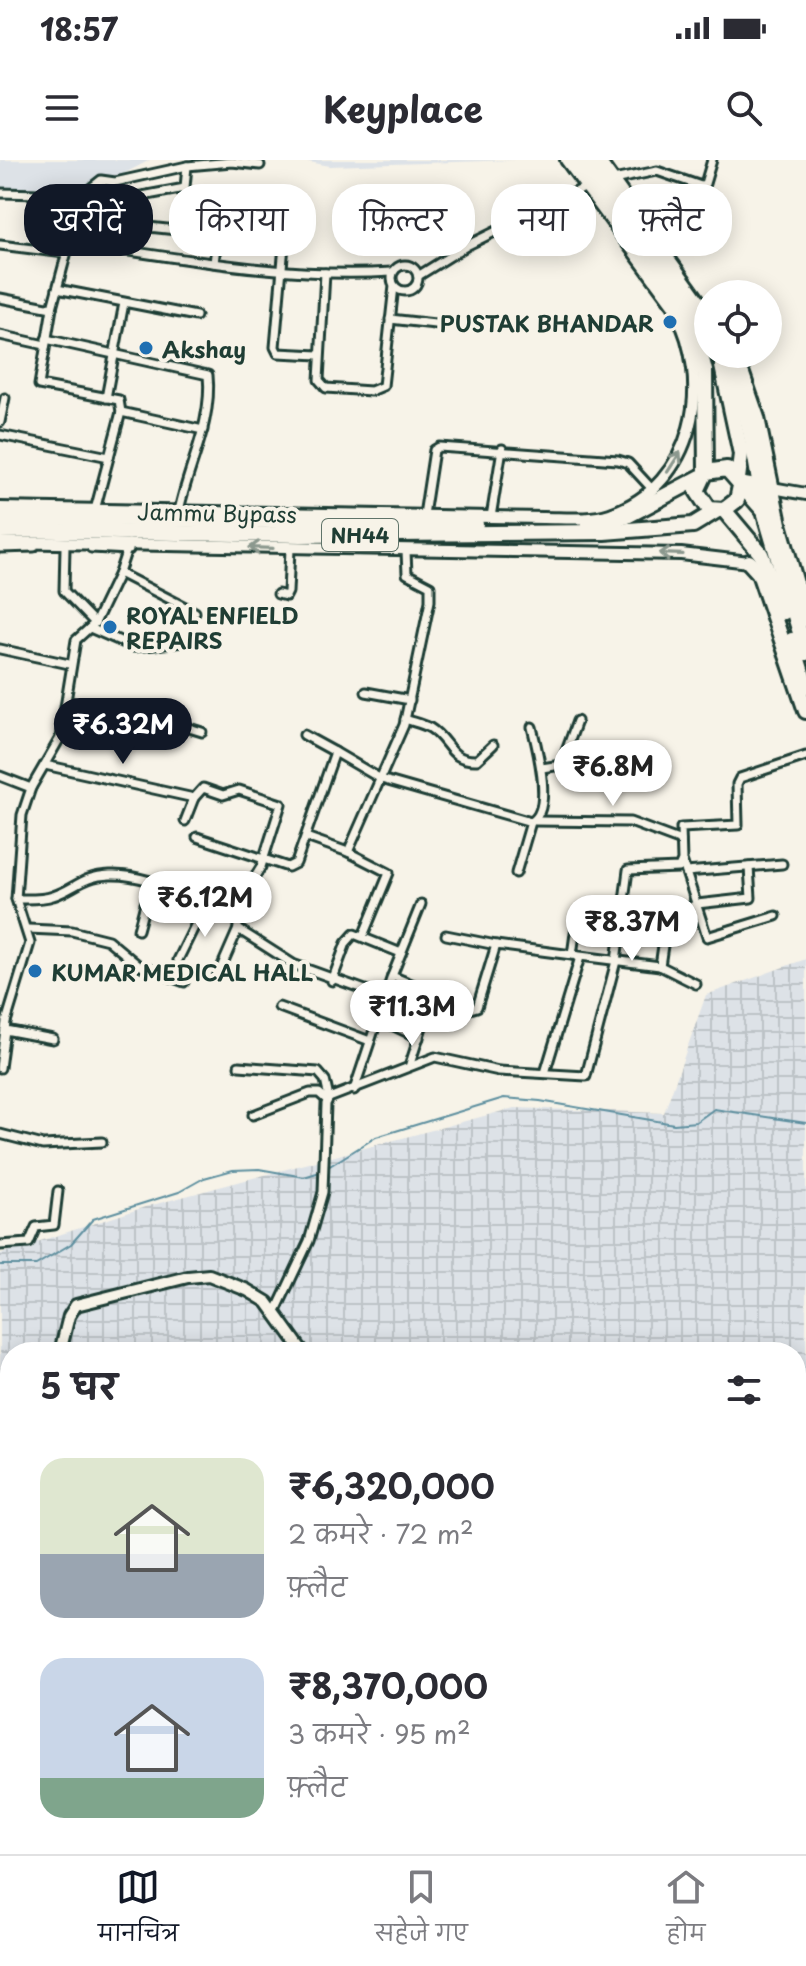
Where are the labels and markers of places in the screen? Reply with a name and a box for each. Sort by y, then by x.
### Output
place label: PUSTAK BHANDAR [440,306,654,339]
marker: PUSTAK BHANDAR [661,313,679,331]
place label: Akshay [162,332,246,365]
marker: Akshay [137,339,155,357]
place label: ROYAL ENFIELD REPAIRS [126,598,299,656]
marker: ROYAL ENFIELD REPAIRS [101,618,119,636]
pin: ₹6.32M [58,698,188,766]
pin: ₹6.8M [557,740,669,808]
pin: ₹6.12M [140,871,270,939]
pin: ₹8.37M [567,895,697,963]
place label: KUMAR MEDICAL HALL [51,955,313,988]
marker: KUMAR MEDICAL HALL [26,962,44,980]
pin: ₹11.3M [347,980,477,1048]

